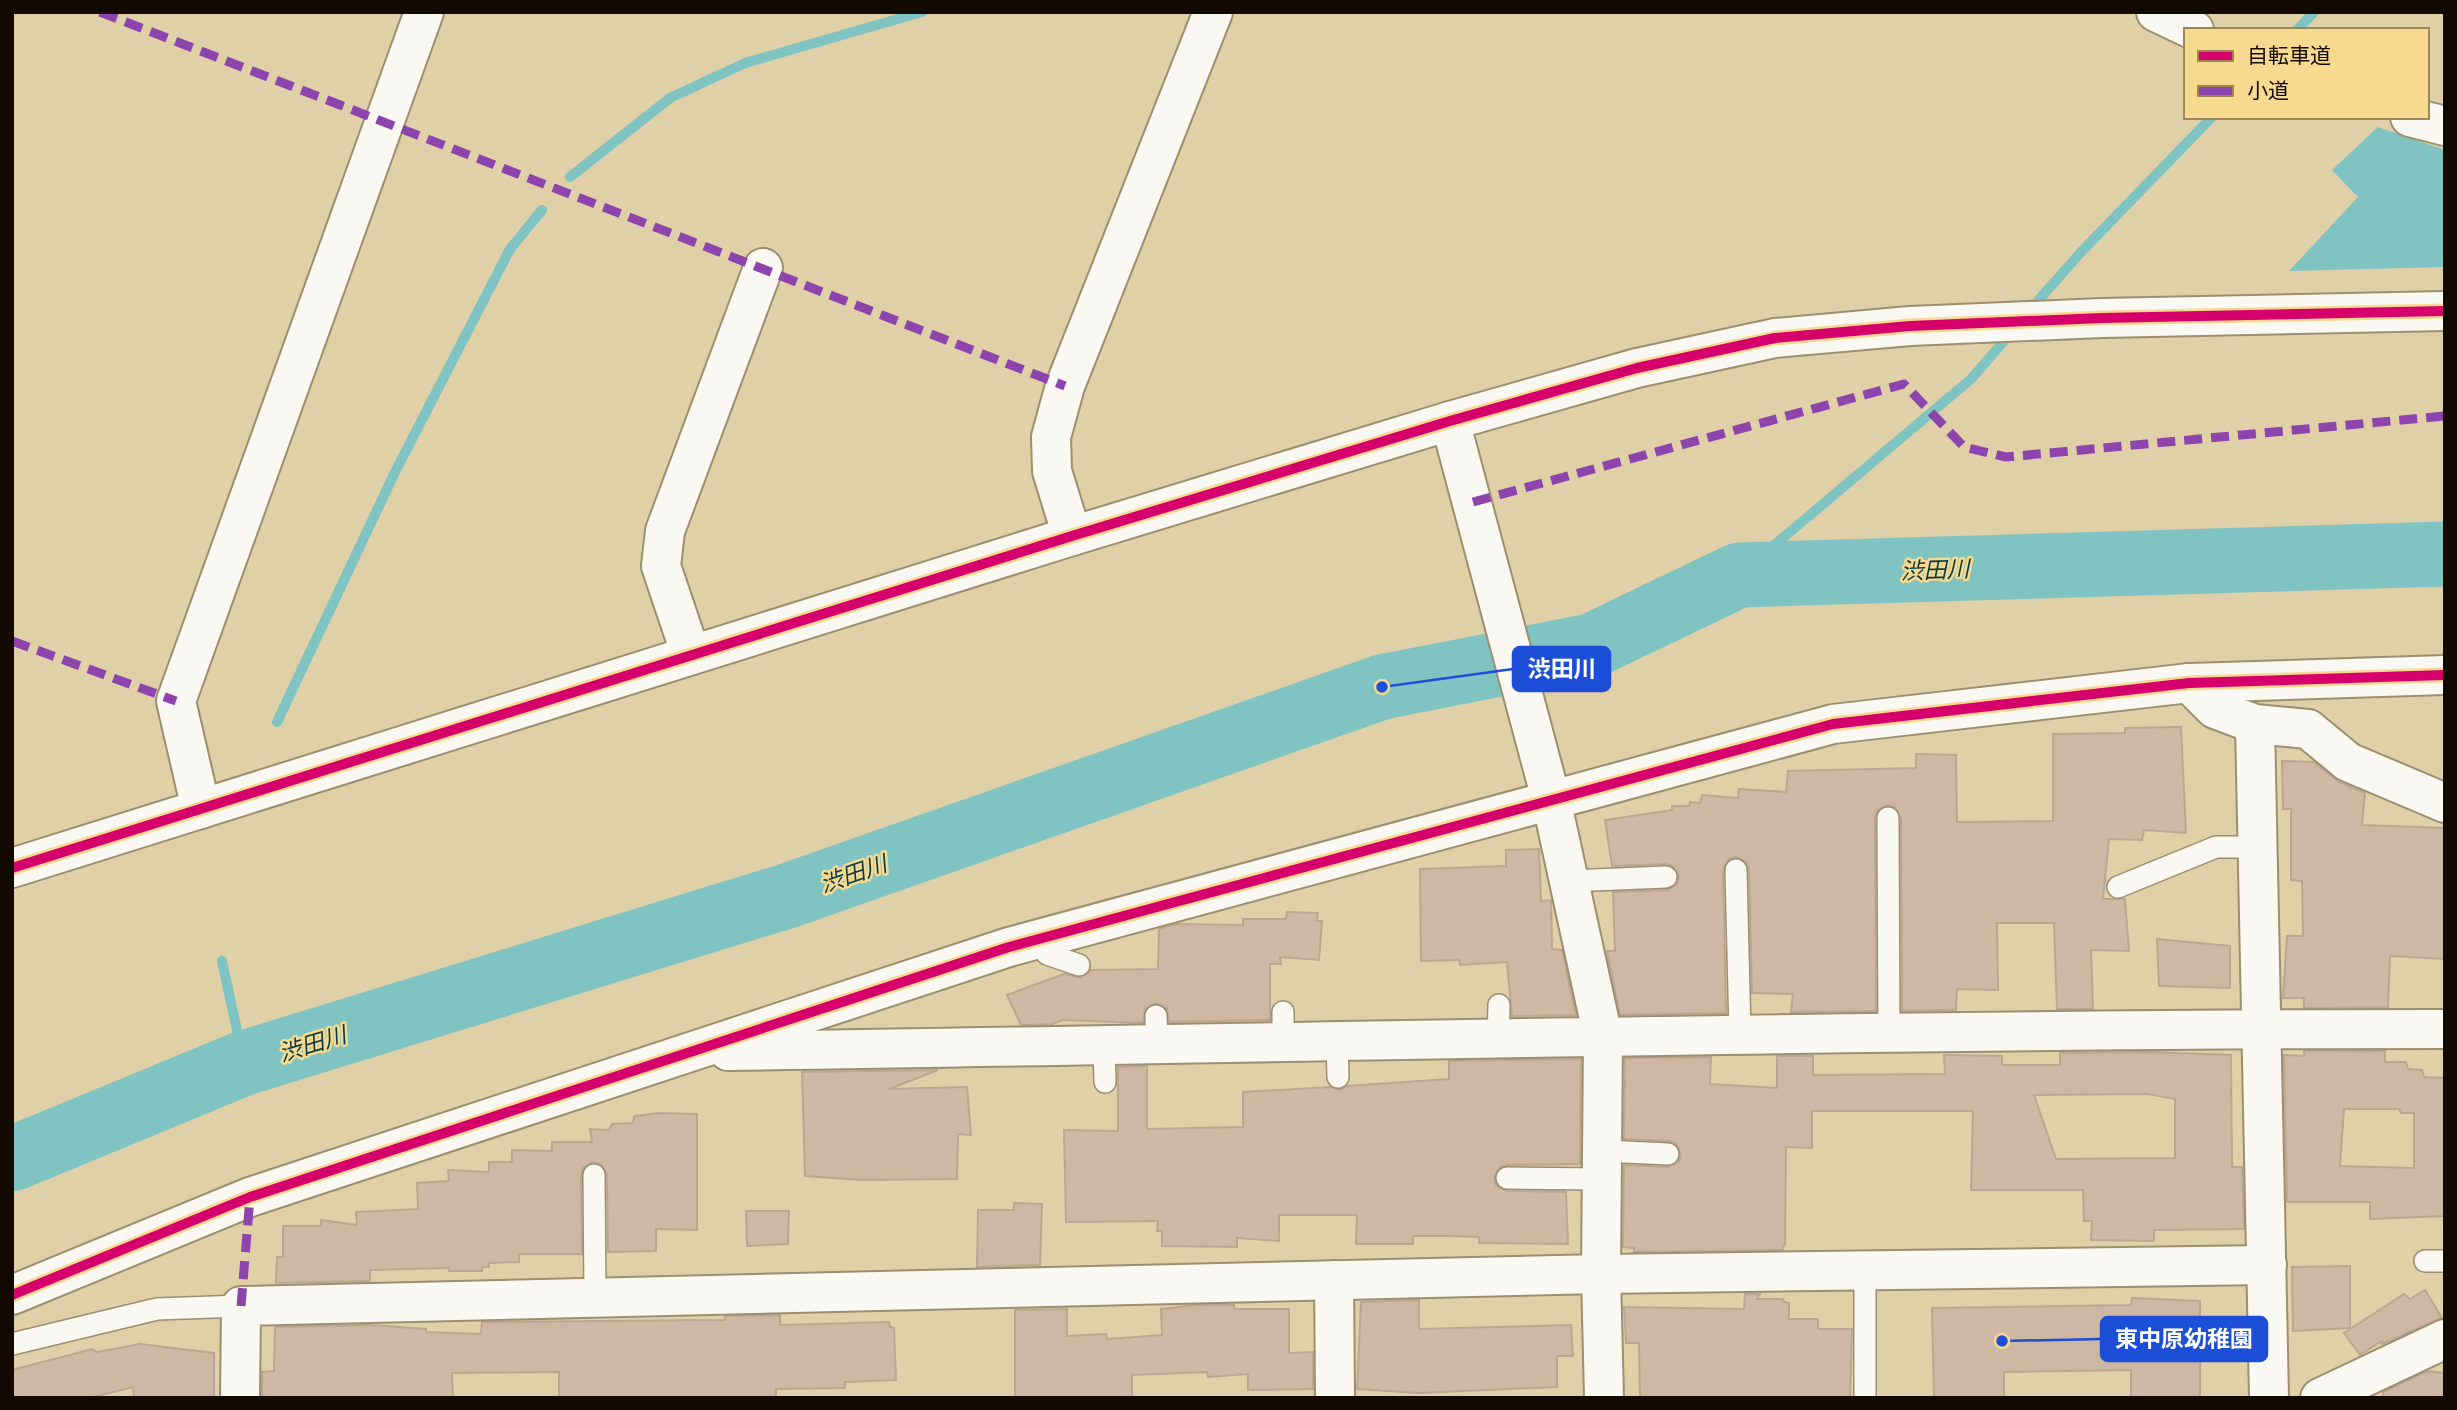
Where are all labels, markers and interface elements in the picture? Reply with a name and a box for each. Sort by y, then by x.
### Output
legend [2184,28,2429,119]
text: 自転車道 [2247,42,2331,67]
text: 小道 [2247,77,2289,102]
water label: 渋田川 [1900,554,1973,584]
callout: 渋田川 [1513,647,1610,691]
text: 渋田川 [1528,654,1597,682]
water label: 渋田川 [816,848,893,897]
water label: 渋田川 [275,1019,352,1066]
callout: 東中原幼稚園 [2101,1317,2267,1361]
text: 東中原幼稚園 [2115,1324,2253,1352]

